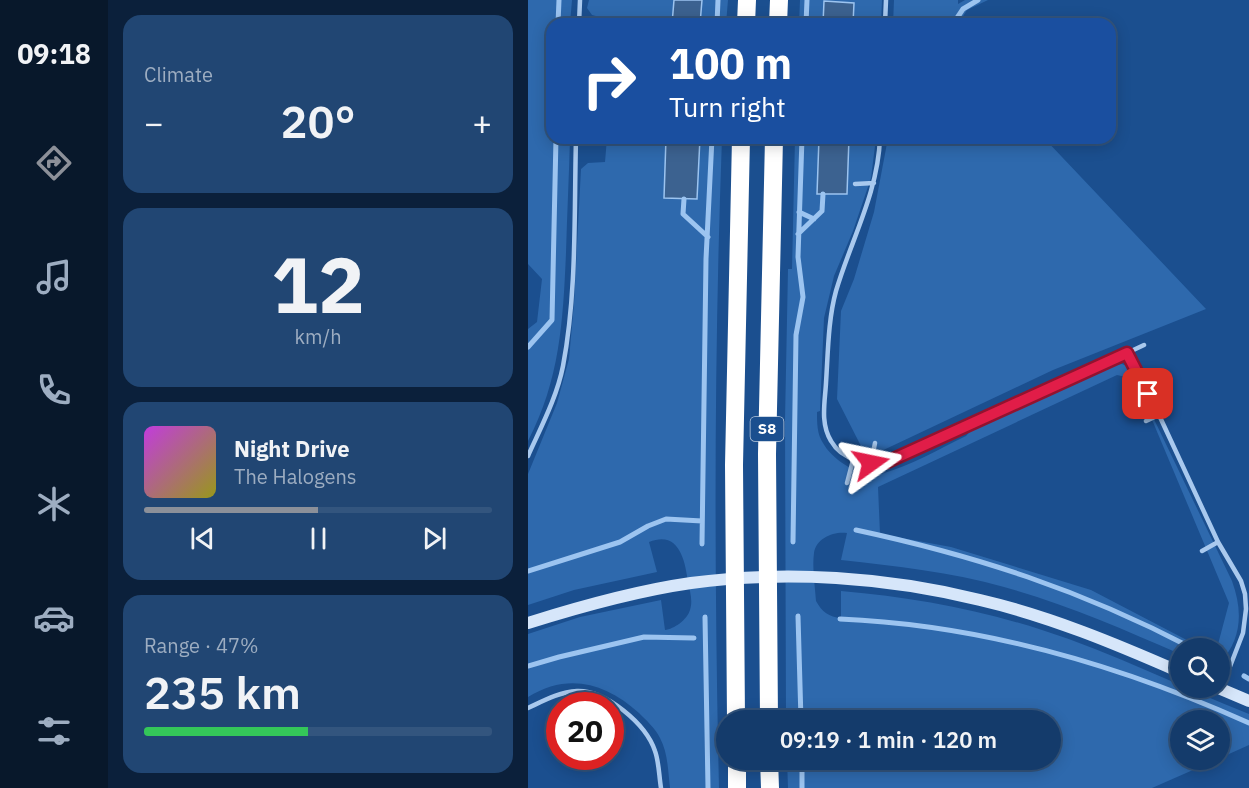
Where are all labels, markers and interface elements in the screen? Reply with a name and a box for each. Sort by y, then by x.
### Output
text: 09:18 [17,36,91,71]
text: 100 m [669,36,792,91]
icon: right [570,42,648,120]
text: Climate [144,61,213,88]
text: Turn right [669,89,786,124]
text: 20° [280,92,356,150]
text: − [144,101,164,144]
text: + [472,101,492,144]
icon: directions [33,142,75,184]
text: 12 [271,233,365,334]
icon: music [33,256,75,298]
text: km/h [294,323,342,350]
pin [1122,368,1173,419]
icon: phone [33,369,75,411]
icon: arrive [1131,377,1164,410]
road number: S8 [750,417,784,441]
position arrow [839,431,903,495]
text: Night Drive [234,434,350,463]
text: The Halogens [234,463,356,490]
icon: climate [33,483,75,525]
icon: previous [186,522,219,555]
icon: pause [302,522,335,555]
icon: next [418,522,451,555]
icon: car [33,597,75,639]
text: Range · 47% [144,632,259,659]
map controls [1170,638,1230,770]
button: search [1170,638,1230,698]
text: 235 km [144,663,301,721]
speed limit sign: 20 [546,692,624,770]
icon: filters [33,710,75,752]
button: layers [1170,710,1230,770]
text: 09:19 · 1 min · 120 m [780,725,997,754]

